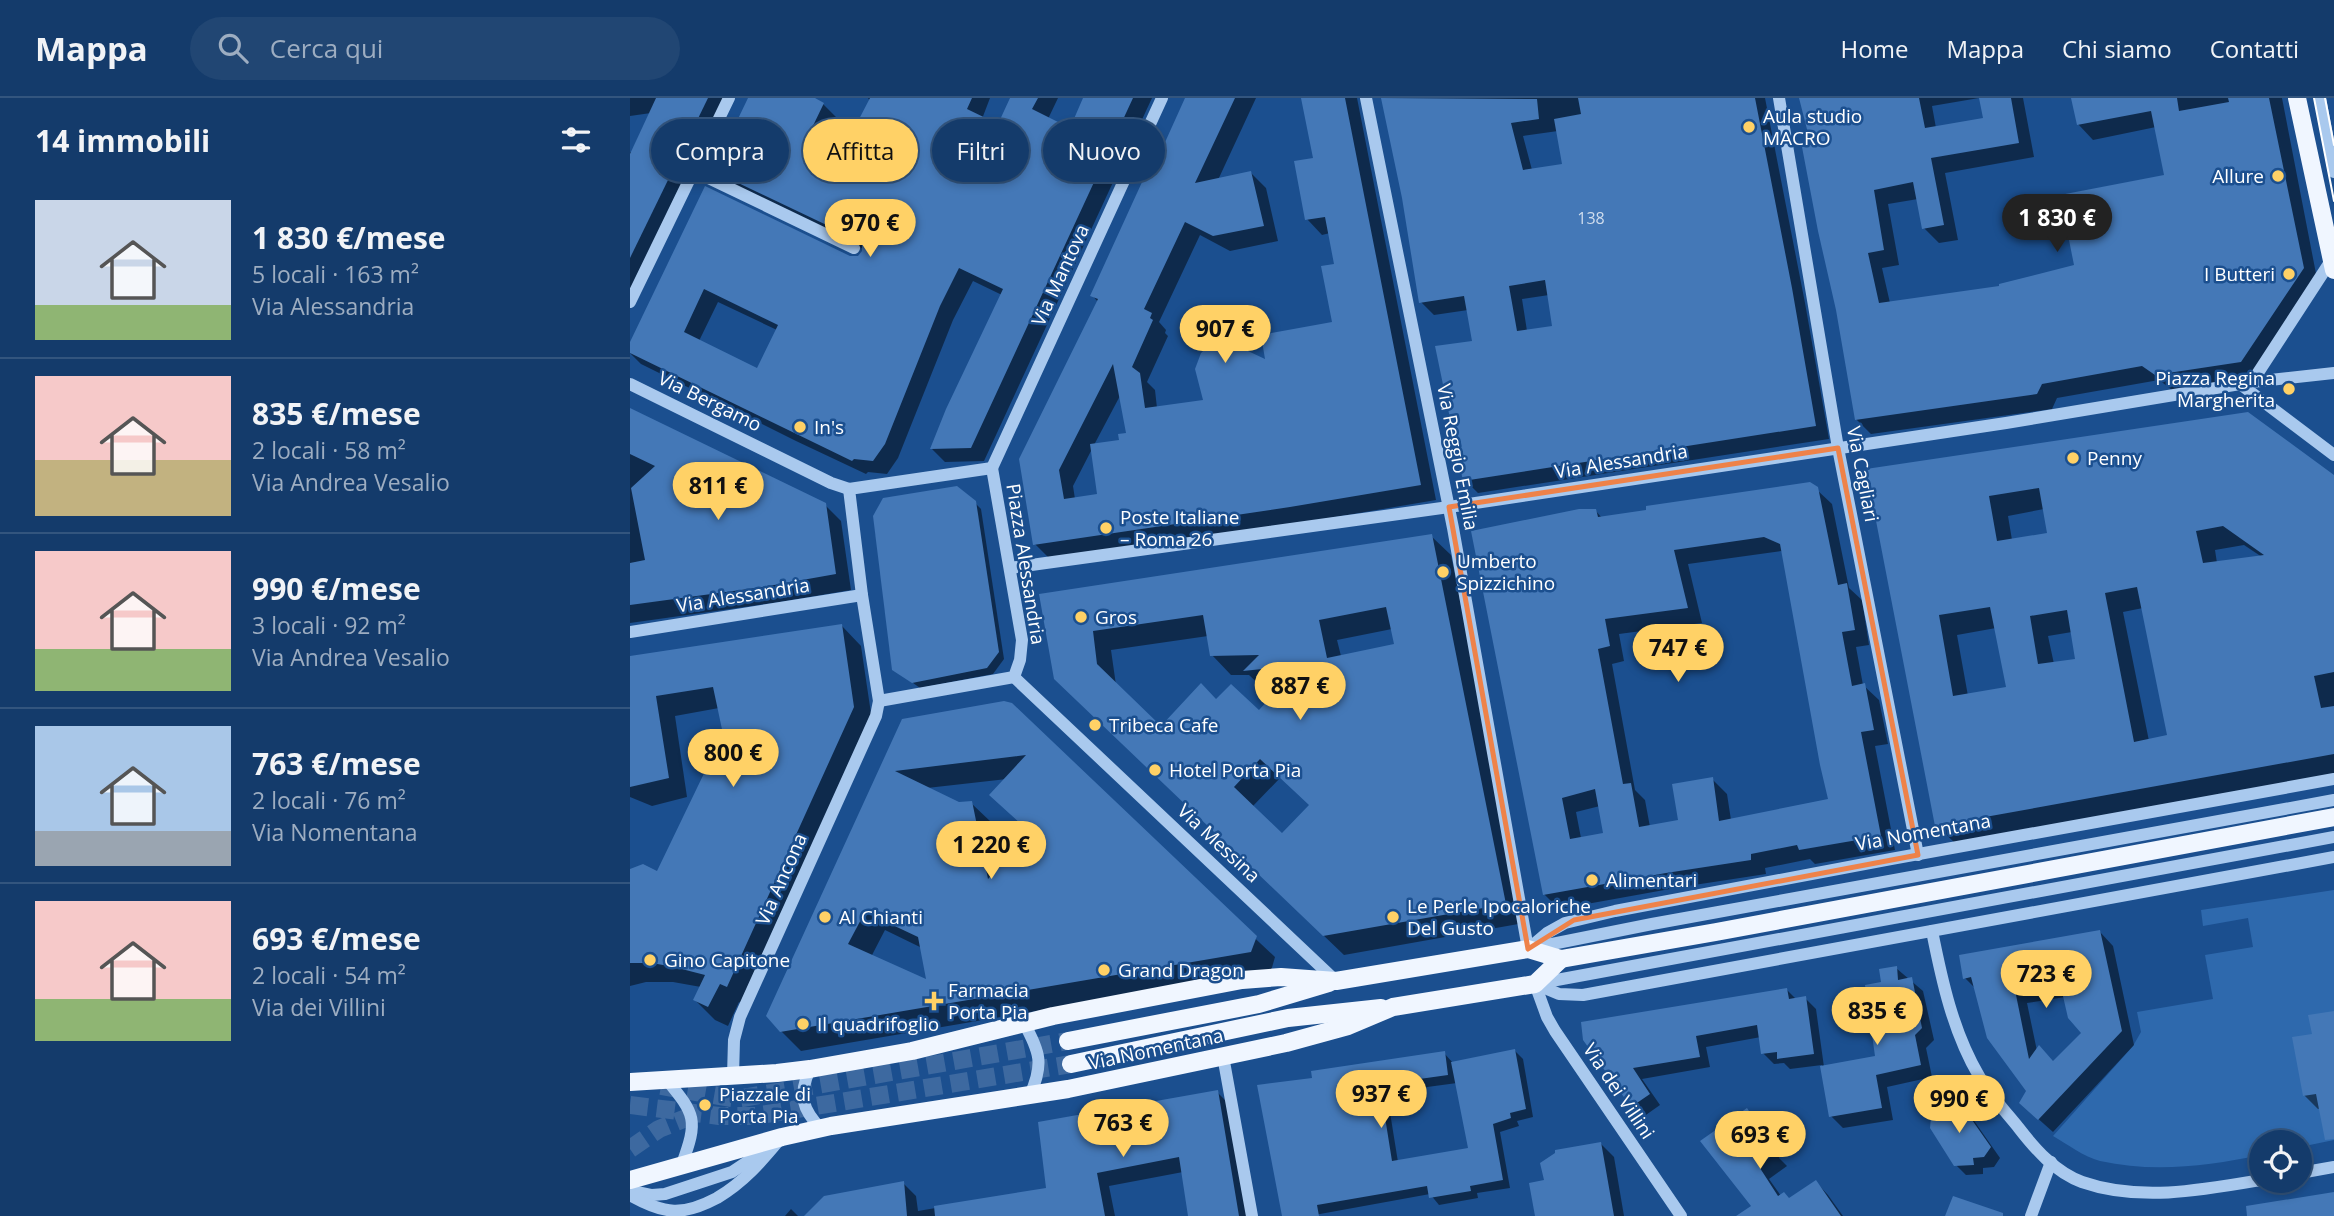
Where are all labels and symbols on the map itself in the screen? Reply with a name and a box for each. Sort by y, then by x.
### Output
place label: Aula studio MACRO [1763,103,1862,151]
marker: Aula studio MACRO [1741,119,1757,135]
place label: Allure [2212,163,2264,189]
marker: Allure [2270,168,2286,184]
pin: 1 830 € [1992,194,2122,254]
pin: 970 € [821,200,919,259]
house number: 138 [1577,207,1605,229]
street label: Via Mantova [1025,220,1095,330]
place label: I Butteri [2204,261,2275,287]
marker: I Butteri [2281,266,2297,282]
pin: 907 € [1176,306,1274,365]
street label: Via Bergamo [654,365,766,437]
place label: Piazza Regina Margherita [2155,365,2275,413]
street label: Via Reggio Emilia [1431,381,1485,533]
marker: Piazza Regina Margherita [2281,381,2297,397]
place label: In's [814,414,844,440]
marker: In's [792,419,808,435]
street label: Via Cagliari [1841,424,1885,524]
street label: Via Alessandria [1553,438,1689,484]
place label: Penny [2087,445,2142,471]
marker: Penny [2065,450,2081,466]
pin: 811 € [669,462,767,522]
street label: Piazza Alessandria [1000,482,1052,646]
place label: Poste Italiane – Roma 26 [1120,504,1239,552]
marker: Poste Italiane – Roma 26 [1098,520,1114,536]
place label: Umberto Spizzichino [1457,548,1555,596]
marker: Umberto Spizzichino [1435,564,1451,580]
street label: Via Alessandria [675,572,811,618]
place label: Gros [1095,604,1137,630]
marker: Gros [1073,609,1089,625]
pin: 747 € [1629,624,1727,684]
pin: 887 € [1251,662,1349,722]
place label: Tribeca Cafe [1109,712,1219,738]
marker: Tribeca Cafe [1087,717,1103,733]
pin: 800 € [684,730,782,789]
place label: Hotel Porta Pia [1169,757,1301,783]
marker: Hotel Porta Pia [1147,762,1163,778]
street label: Via Messina [1172,798,1266,888]
street label: Via Nomentana [1853,807,1993,857]
pin: 1 220 € [926,822,1056,881]
street label: Via Ancona [749,829,813,929]
place label: Alimentari [1606,867,1697,893]
marker: Alimentari [1584,872,1600,888]
place label: Le Perle Ipocaloriche Del Gusto [1407,893,1591,941]
place label: Al Chianti [839,904,923,930]
marker: Al Chianti [817,909,833,925]
marker: Le Perle Ipocaloriche Del Gusto [1385,909,1401,925]
place label: Gino Capitone [664,947,790,973]
pin: 723 € [1997,950,2095,1010]
marker: Gino Capitone [642,952,658,968]
place label: Grand Dragon [1118,957,1244,983]
marker: Grand Dragon [1096,962,1112,978]
place label: Farmacia Porta Pia [948,977,1029,1025]
pin: 835 € [1828,988,1926,1047]
marker: Farmacia Porta Pia [926,993,942,1009]
place label: Il quadrifoglio [817,1011,939,1037]
marker: Il quadrifoglio [795,1016,811,1032]
street label: Via Nomentana [1086,1022,1226,1076]
street label: Via dei Villini [1577,1038,1661,1144]
pin: 937 € [1332,1070,1430,1130]
pin: 990 € [1910,1076,2008,1135]
place label: Piazzale di Porta Pia [719,1081,811,1129]
marker: Piazzale di Porta Pia [697,1097,713,1113]
pin: 763 € [1074,1100,1172,1159]
pin: 693 € [1711,1112,1809,1171]

